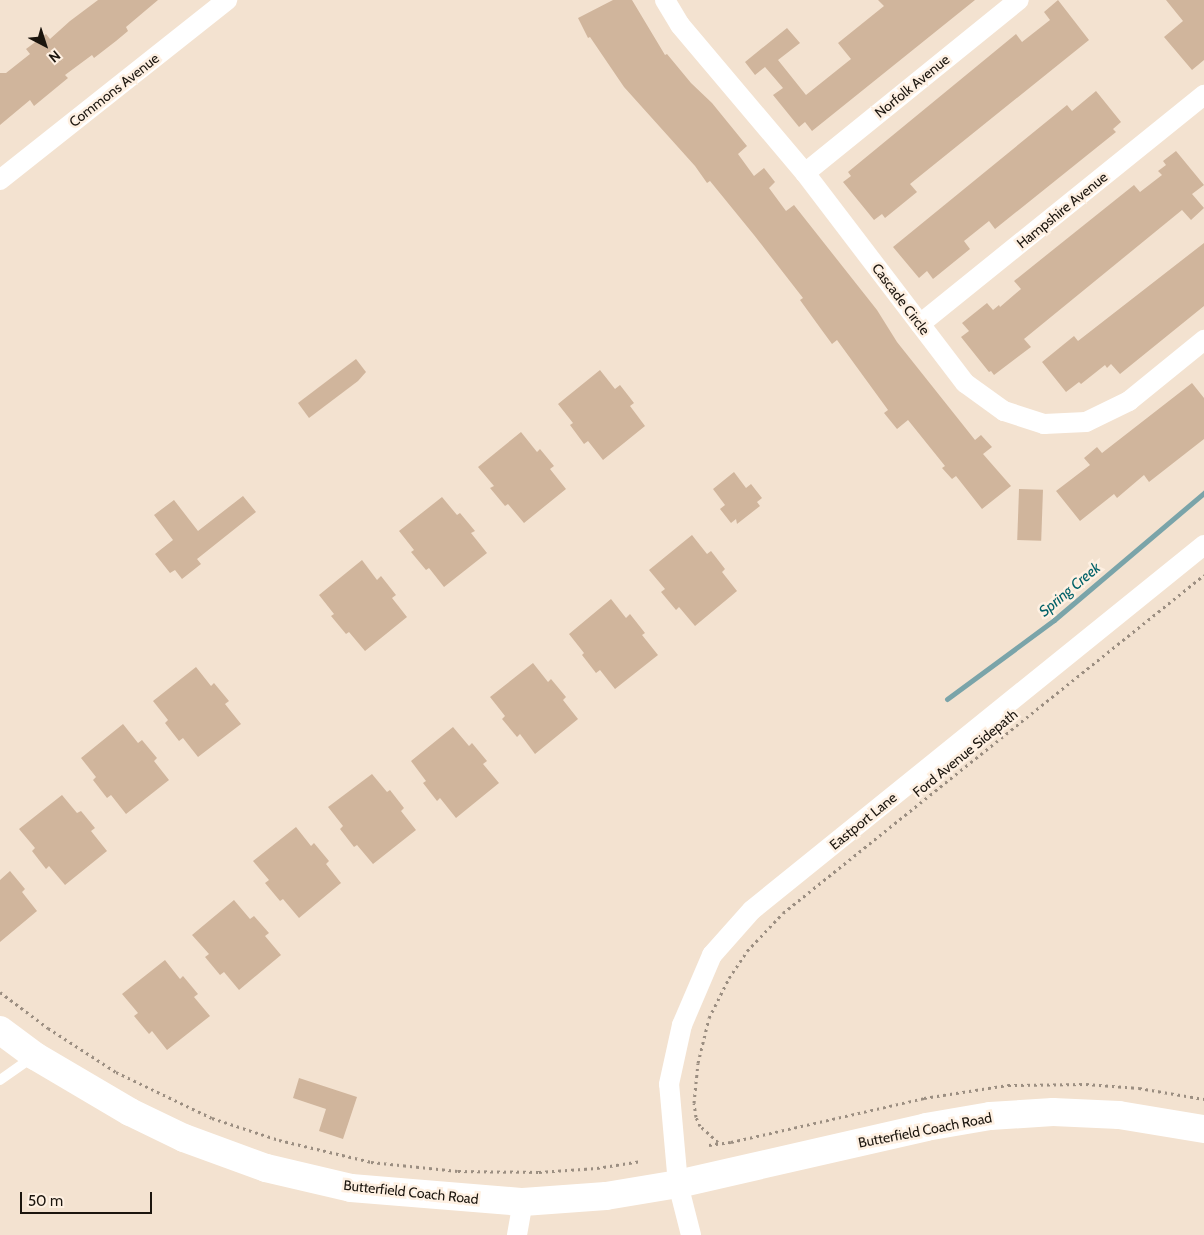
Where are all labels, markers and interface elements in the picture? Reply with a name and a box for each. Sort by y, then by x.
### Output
north arrow [20,20,70,70]
text: N [45,46,64,67]
street label: Commons Avenue [66,50,162,130]
street label: Norfolk Avenue [871,51,953,121]
street label: Hampshire Avenue [1013,168,1111,252]
street label: Cascade Circle [869,260,933,338]
water label: Spring Creek [1036,559,1104,621]
street label: Ford Avenue Sidepath [909,706,1021,800]
street label: Eastport Lane [826,789,900,853]
street label: Butterfield Coach Road [857,1109,993,1151]
street label: Butterfield Coach Road [343,1177,479,1207]
scale bar [22,1182,155,1214]
text: 50 m [28,1192,63,1210]

